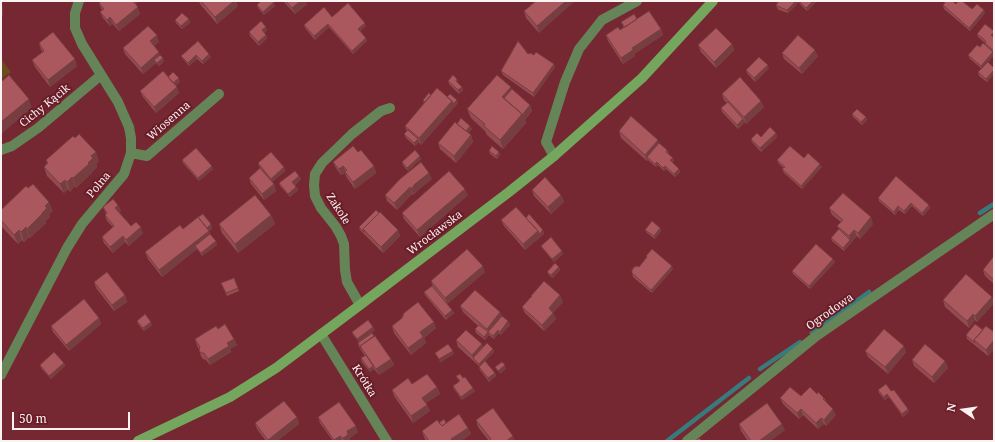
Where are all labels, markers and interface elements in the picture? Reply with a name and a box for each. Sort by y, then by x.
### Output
street label: Cichy Kącik [17,82,73,130]
street label: Wiosenna [145,99,193,143]
street label: Polna [84,169,114,201]
street label: Zakole [323,191,353,227]
street label: Wrocławska [405,208,465,258]
street label: Ogrodowa [804,291,856,333]
street label: Krótka [349,362,379,400]
north arrow [943,390,983,430]
text: N [943,401,959,413]
scale bar [14,404,132,430]
text: 50 m [19,410,47,427]

